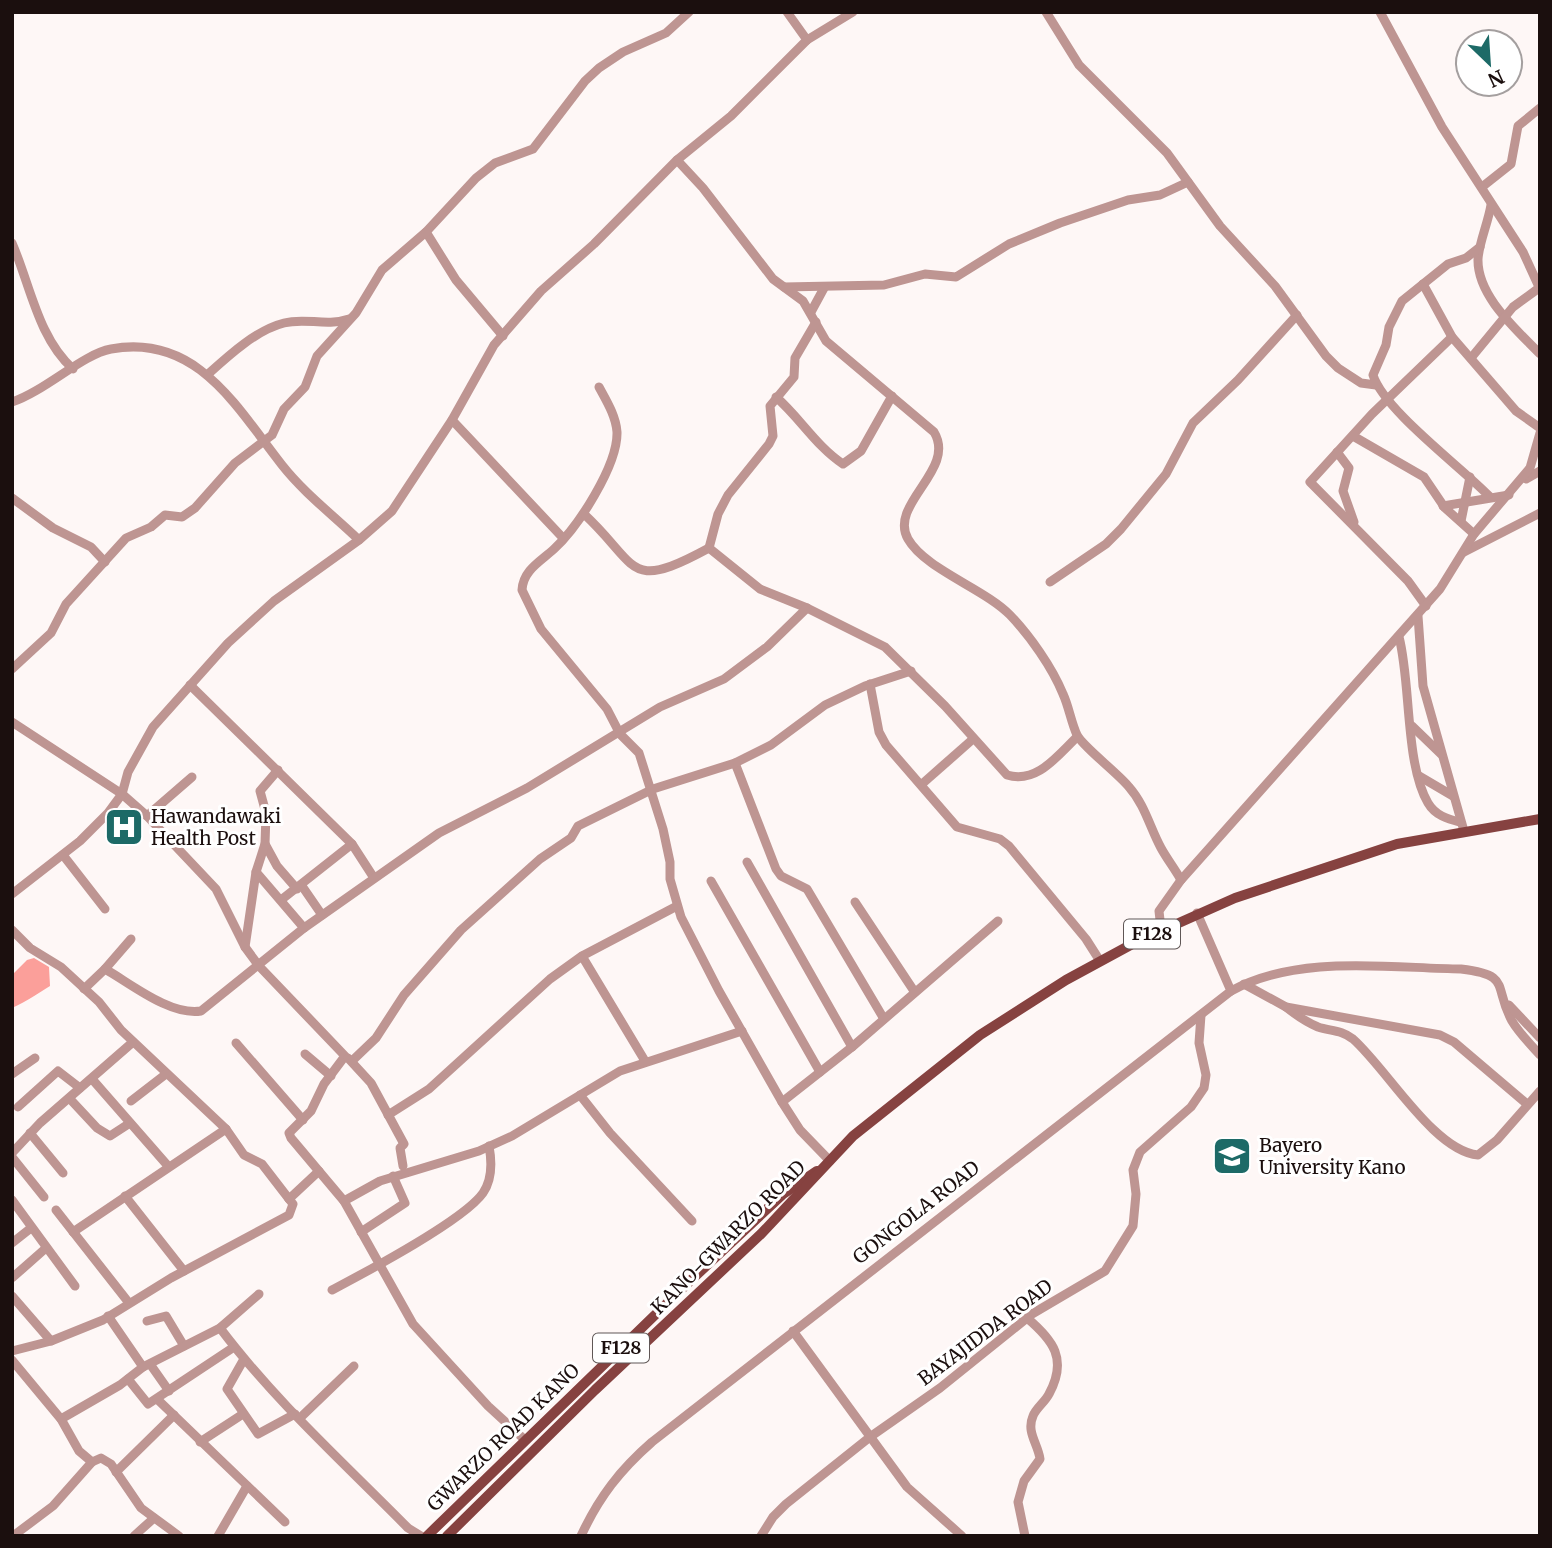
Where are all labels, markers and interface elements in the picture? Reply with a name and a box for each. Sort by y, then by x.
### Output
north arrow [1454,28,1524,98]
text: N [1484,64,1508,92]
place label: Hawandawaki Health Post [151,804,281,850]
hospital icon: Hawandawaki Health Post [103,806,145,848]
road number: F128 [1124,919,1180,948]
place label: Bayero University Kano [1259,1133,1406,1179]
school or university icon: Bayero University Kano [1211,1135,1253,1177]
street label: KANO-GWARZO ROAD [646,1155,810,1319]
street label: GONGOLA ROAD [848,1155,984,1269]
street label: BAYAJIDDA ROAD [913,1274,1057,1390]
road number: F128 [593,1334,649,1363]
street label: GWARZO ROAD KANO [422,1358,584,1516]

